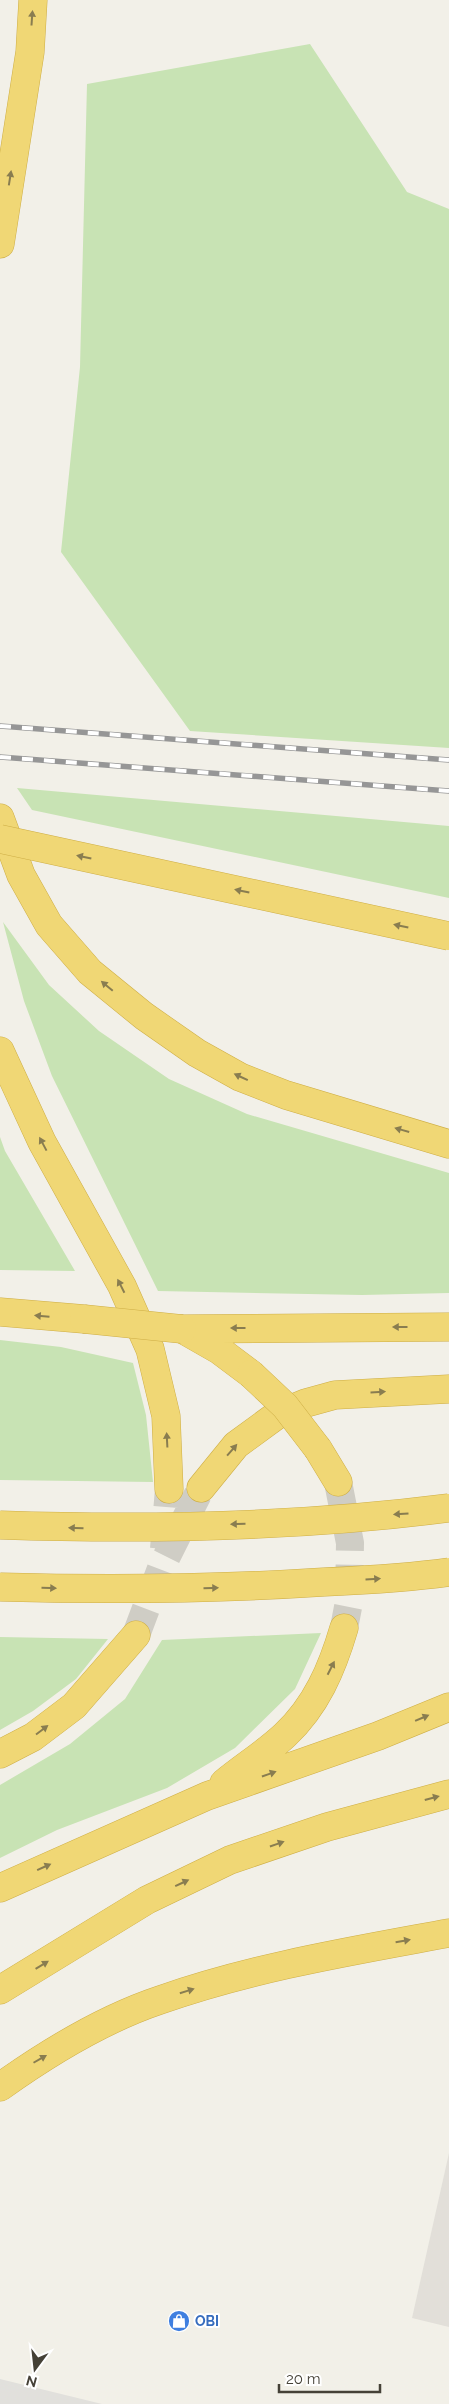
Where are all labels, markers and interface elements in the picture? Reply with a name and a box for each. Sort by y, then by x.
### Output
one-way arrow [29,9,37,25]
one-way arrow [7,170,15,186]
one-way arrow [76,853,91,861]
one-way arrow [235,887,250,895]
one-way arrow [394,922,409,930]
one-way arrow [101,980,114,991]
one-way arrow [233,1073,248,1081]
one-way arrow [395,1125,410,1133]
one-way arrow [39,1136,47,1151]
one-way arrow [117,1279,125,1293]
one-way arrow [34,1311,50,1319]
one-way arrow [392,1323,408,1331]
one-way arrow [230,1324,246,1332]
one-way arrow [371,1387,387,1395]
one-way arrow [163,1432,171,1448]
one-way arrow [226,1445,238,1457]
one-way arrow [392,1510,408,1518]
one-way arrow [230,1520,246,1528]
one-way arrow [68,1523,84,1531]
one-way arrow [366,1575,382,1583]
one-way arrow [203,1584,219,1592]
one-way arrow [41,1585,57,1593]
one-way arrow [327,1660,335,1675]
one-way arrow [415,1714,430,1722]
one-way arrow [35,1725,49,1735]
one-way arrow [262,1770,277,1777]
one-way arrow [425,1794,440,1802]
one-way arrow [269,1840,284,1847]
one-way arrow [37,1863,51,1871]
one-way arrow [175,1879,189,1887]
one-way arrow [396,1937,412,1945]
one-way arrow [35,1960,48,1970]
one-way arrow [180,1987,195,1995]
one-way arrow [34,2055,47,2064]
shop icon: OBI [167,2309,191,2333]
place label: OBI [195,2313,219,2329]
north arrow [10,2344,60,2394]
scale bar [279,2362,380,2394]
text: 20 m [286,2370,321,2388]
text: N [24,2372,39,2391]

